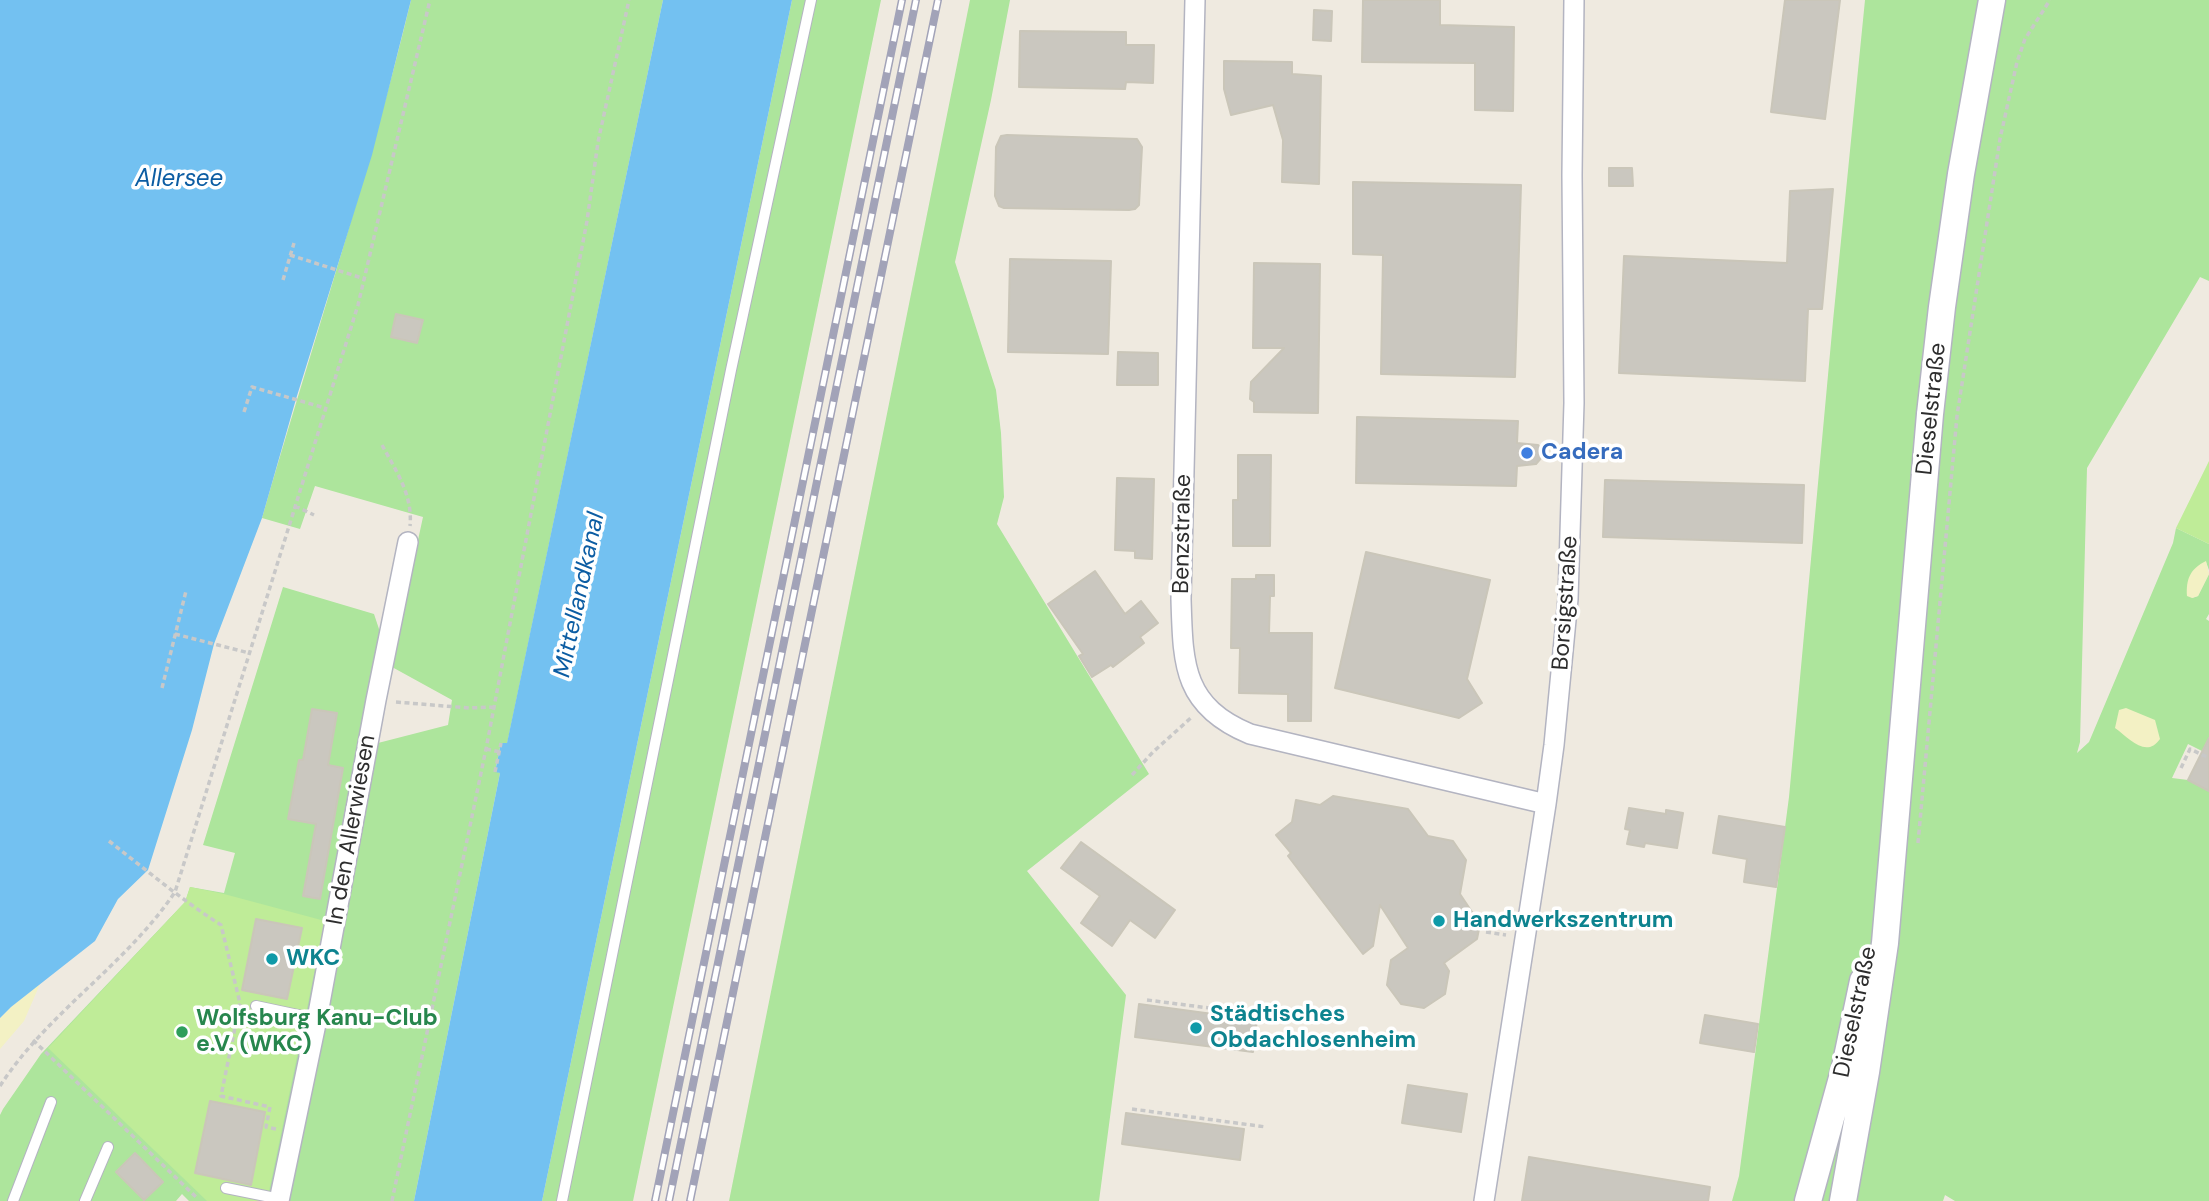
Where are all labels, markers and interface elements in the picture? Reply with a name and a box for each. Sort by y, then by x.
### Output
water label: Allersee [135,166,223,194]
street label: Dieselstraße [1911,341,1953,477]
place label: Cadera [1541,439,1623,467]
marker: Cadera [1519,445,1535,461]
street label: Benzstraße [1168,474,1198,594]
water label: Mittellandkanal [548,510,612,680]
street label: Borsigstraße [1548,535,1584,671]
street label: In den Allerwiesen [322,733,382,927]
place label: Handwerkszentrum [1453,907,1673,935]
marker: Handwerkszentrum [1431,913,1447,929]
street label: Dieselstraße [1829,944,1883,1080]
place label: WKC [286,945,340,973]
marker: WKC [264,951,280,967]
place label: Städtisches Obdachlosenheim [1210,1001,1416,1055]
place label: Wolfsburg Kanu-Club e.V. (WKC) [196,1005,438,1059]
marker: Städtisches Obdachlosenheim [1188,1020,1204,1036]
marker: Wolfsburg Kanu-Club e.V. (WKC) [174,1024,190,1040]

